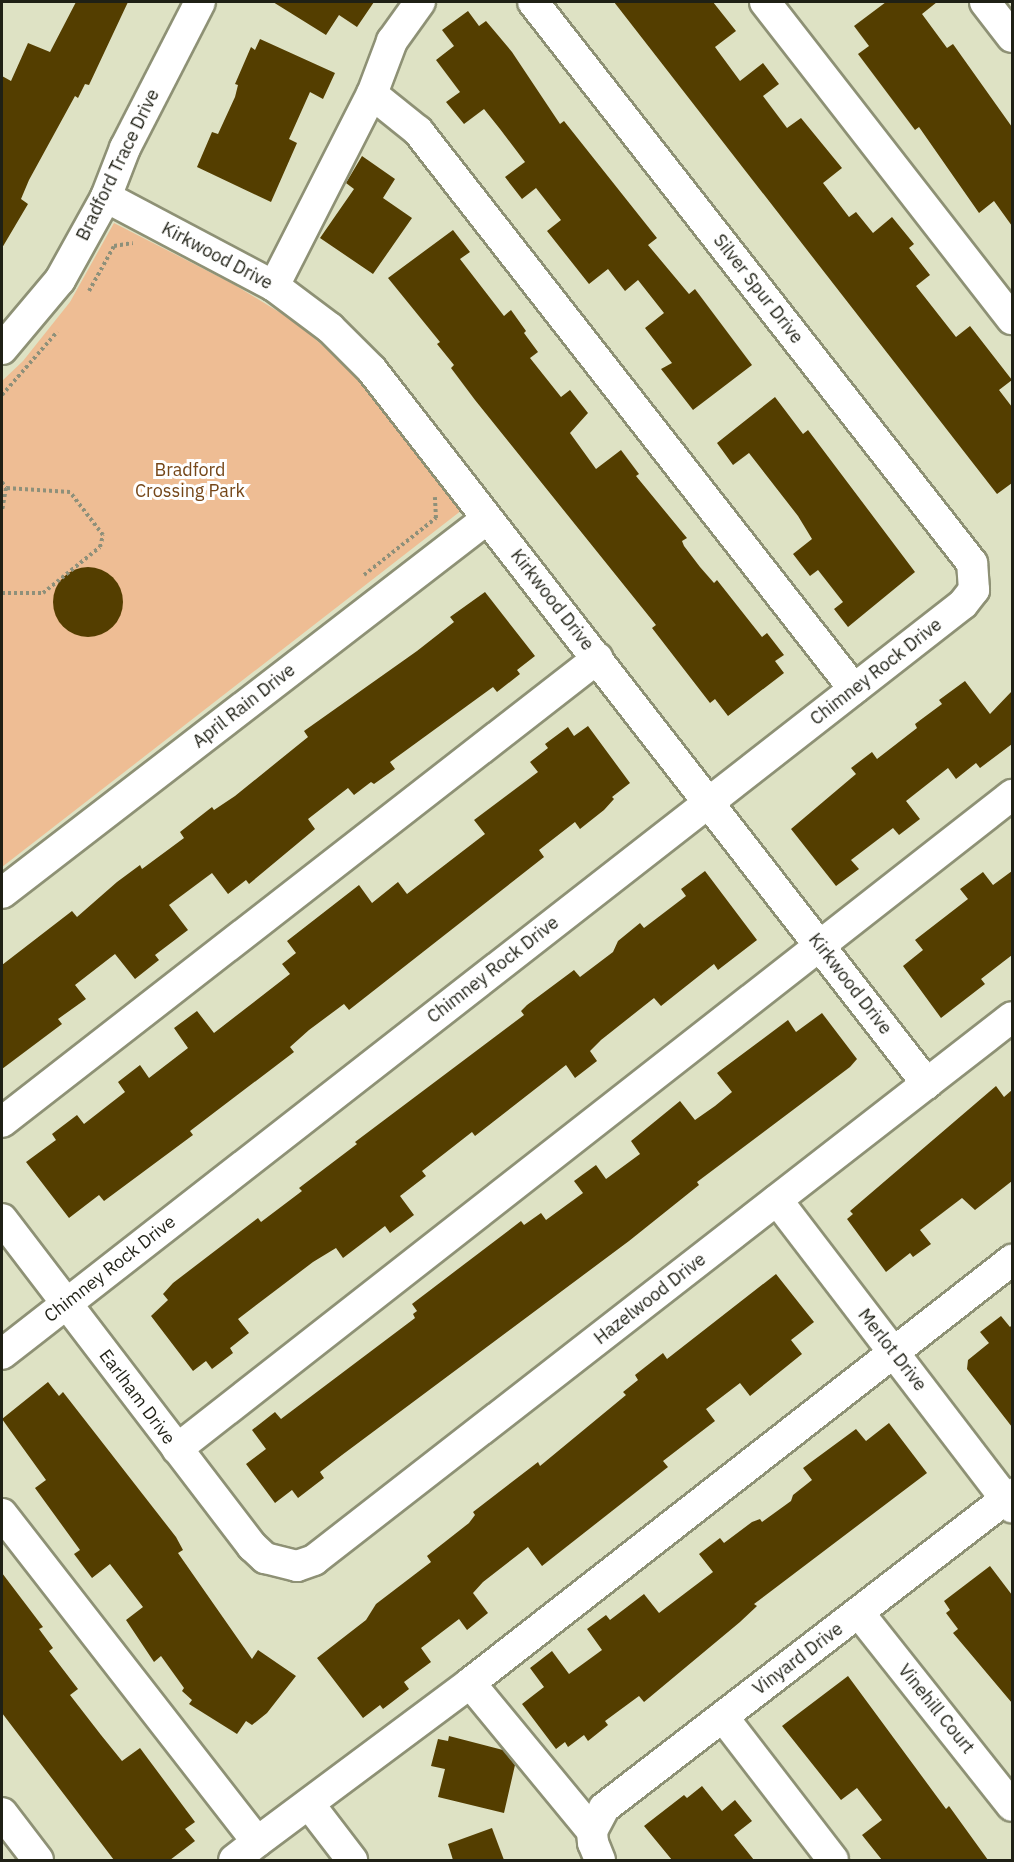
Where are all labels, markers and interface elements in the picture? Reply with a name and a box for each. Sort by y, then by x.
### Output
street label: Bradford Trace Drive [72,86,164,244]
street label: Kirkwood Drive [158,218,276,294]
street label: Silver Spur Drive [709,230,807,348]
park label: Bradford Crossing Park [135,460,245,502]
street label: Kirkwood Drive [506,545,598,655]
street label: Chimney Rock Drive [806,614,946,730]
street label: April Rain Drive [189,659,299,753]
street label: Chimney Rock Drive [423,912,563,1028]
street label: Kirkwood Drive [804,929,896,1039]
street label: Chimney Rock Drive [40,1211,180,1327]
street label: Hazelwood Drive [590,1249,710,1349]
street label: Merlot Drive [853,1305,931,1395]
street label: Earlham Drive [94,1345,180,1449]
street label: Vinyard Drive [749,1618,847,1700]
street label: Vinehill Court [893,1660,979,1758]

